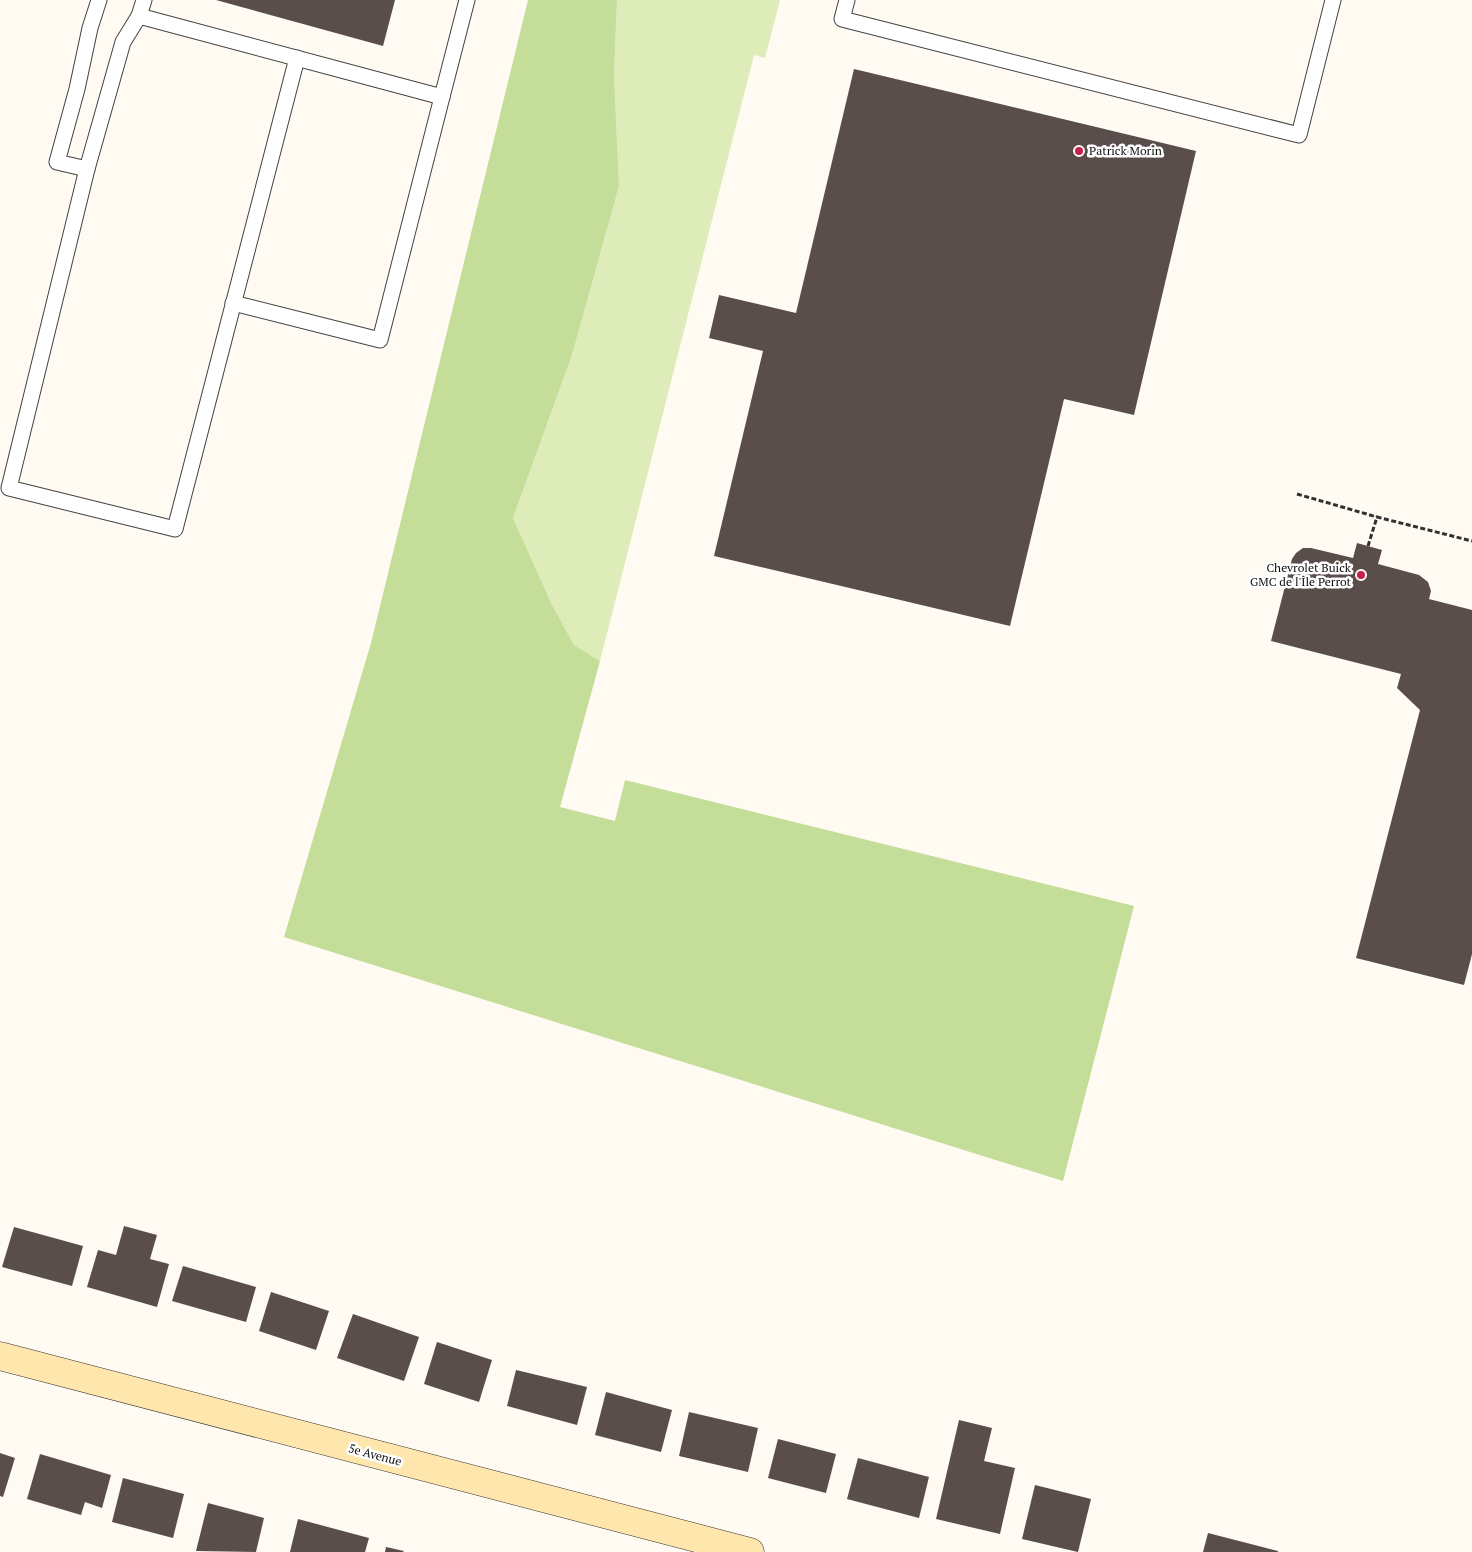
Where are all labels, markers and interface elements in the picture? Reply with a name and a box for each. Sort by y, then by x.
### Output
place label: Patrick Morin [1089,143,1162,158]
marker: Patrick Morin [1073,145,1085,157]
place label: Chevrolet Buick GMC de l'Île Perrot [1250,560,1352,589]
marker: Chevrolet Buick GMC de l'Île Perrot [1355,569,1367,581]
street label: 5e Avenue [347,1440,403,1469]

